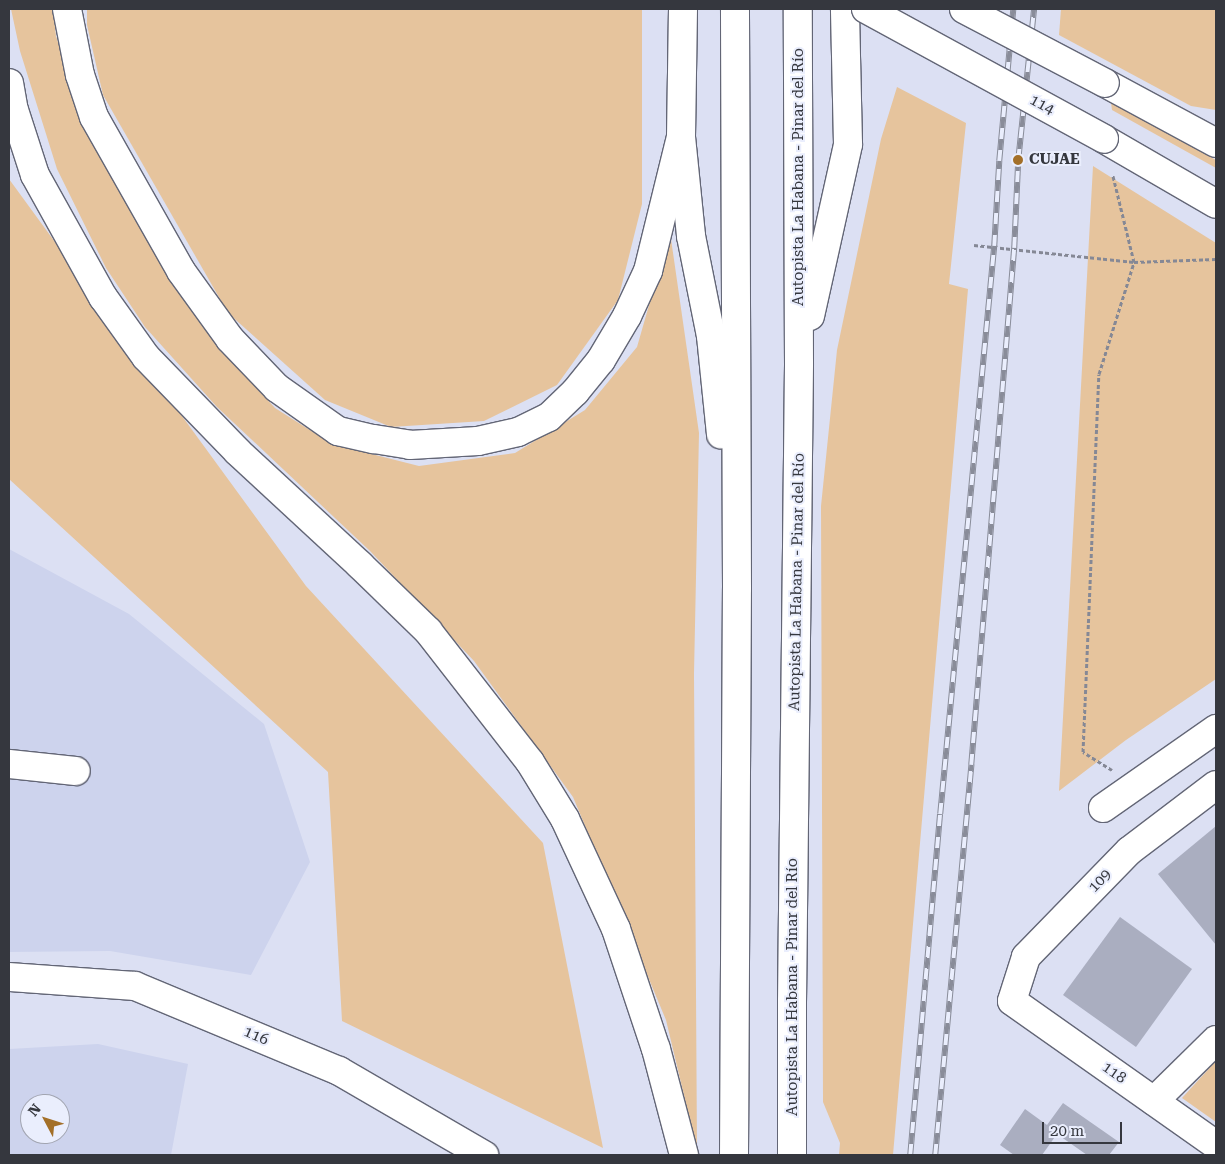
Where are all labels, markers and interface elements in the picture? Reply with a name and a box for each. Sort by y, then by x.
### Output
street label: Autopista La Habana - Pinar del Río [790,48,808,306]
street label: 114 [1027,91,1057,119]
place label: CUJAE [1029,151,1080,169]
marker: CUJAE [1011,153,1025,167]
street label: Autopista La Habana - Pinar del Río [786,453,808,711]
street label: Autopista La Habana - Pinar del Río [784,858,802,1116]
street label: 109 [1085,866,1115,896]
street label: 116 [241,1023,271,1049]
street label: 118 [1099,1058,1129,1088]
north arrow [20,1094,70,1144]
text: N [25,1101,44,1119]
scale bar [1045,1112,1125,1144]
text: 20 m [1050,1122,1084,1140]

